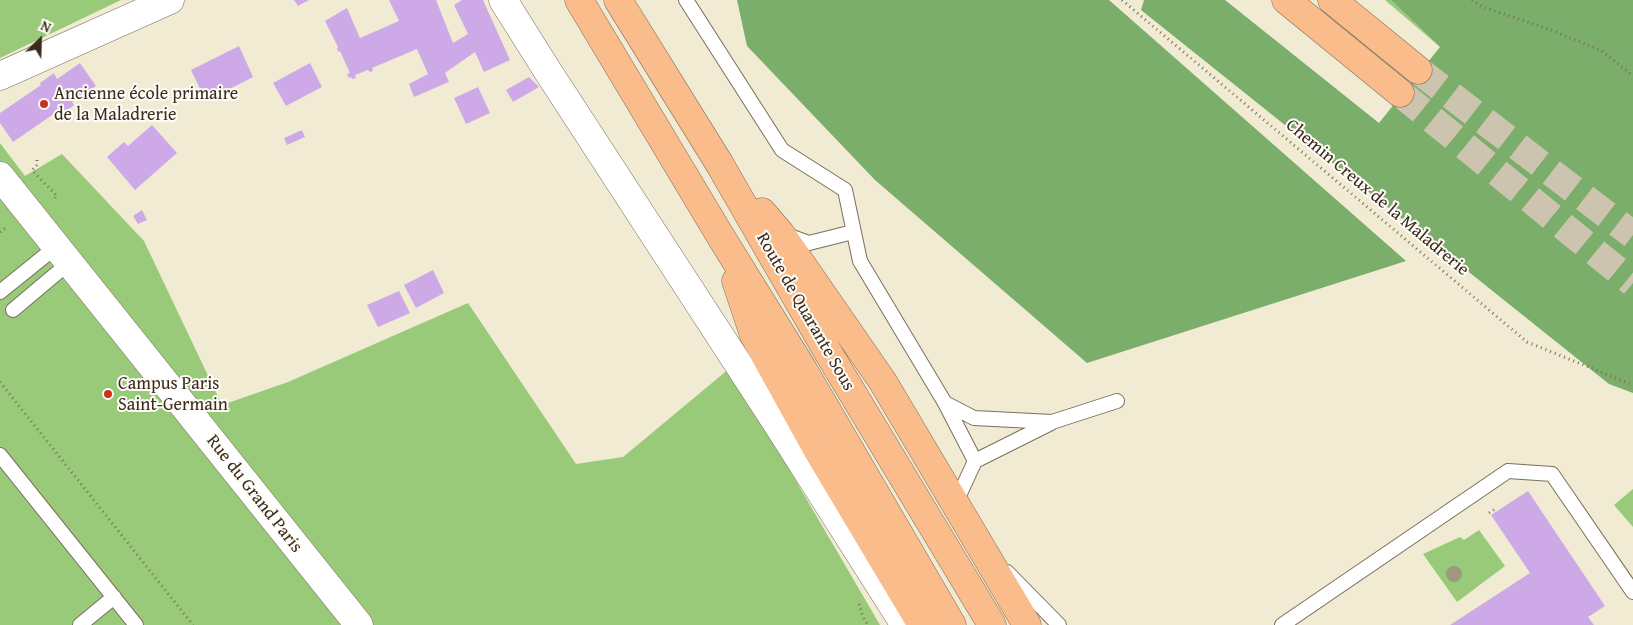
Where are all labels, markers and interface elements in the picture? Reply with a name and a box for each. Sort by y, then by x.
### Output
north arrow [15,15,65,65]
text: N [38,15,54,37]
place label: Ancienne école primaire de la Maladrerie [54,83,238,126]
marker: Ancienne école primaire de la Maladrerie [38,98,50,110]
street label: Chemin Creux de la Maladrerie [1281,115,1473,281]
street label: Route de Quarante Sous [751,229,859,395]
place label: Campus Paris Saint-Germain [118,373,228,416]
marker: Campus Paris Saint-Germain [102,388,114,400]
street label: Rue du Grand Paris [201,431,307,557]

